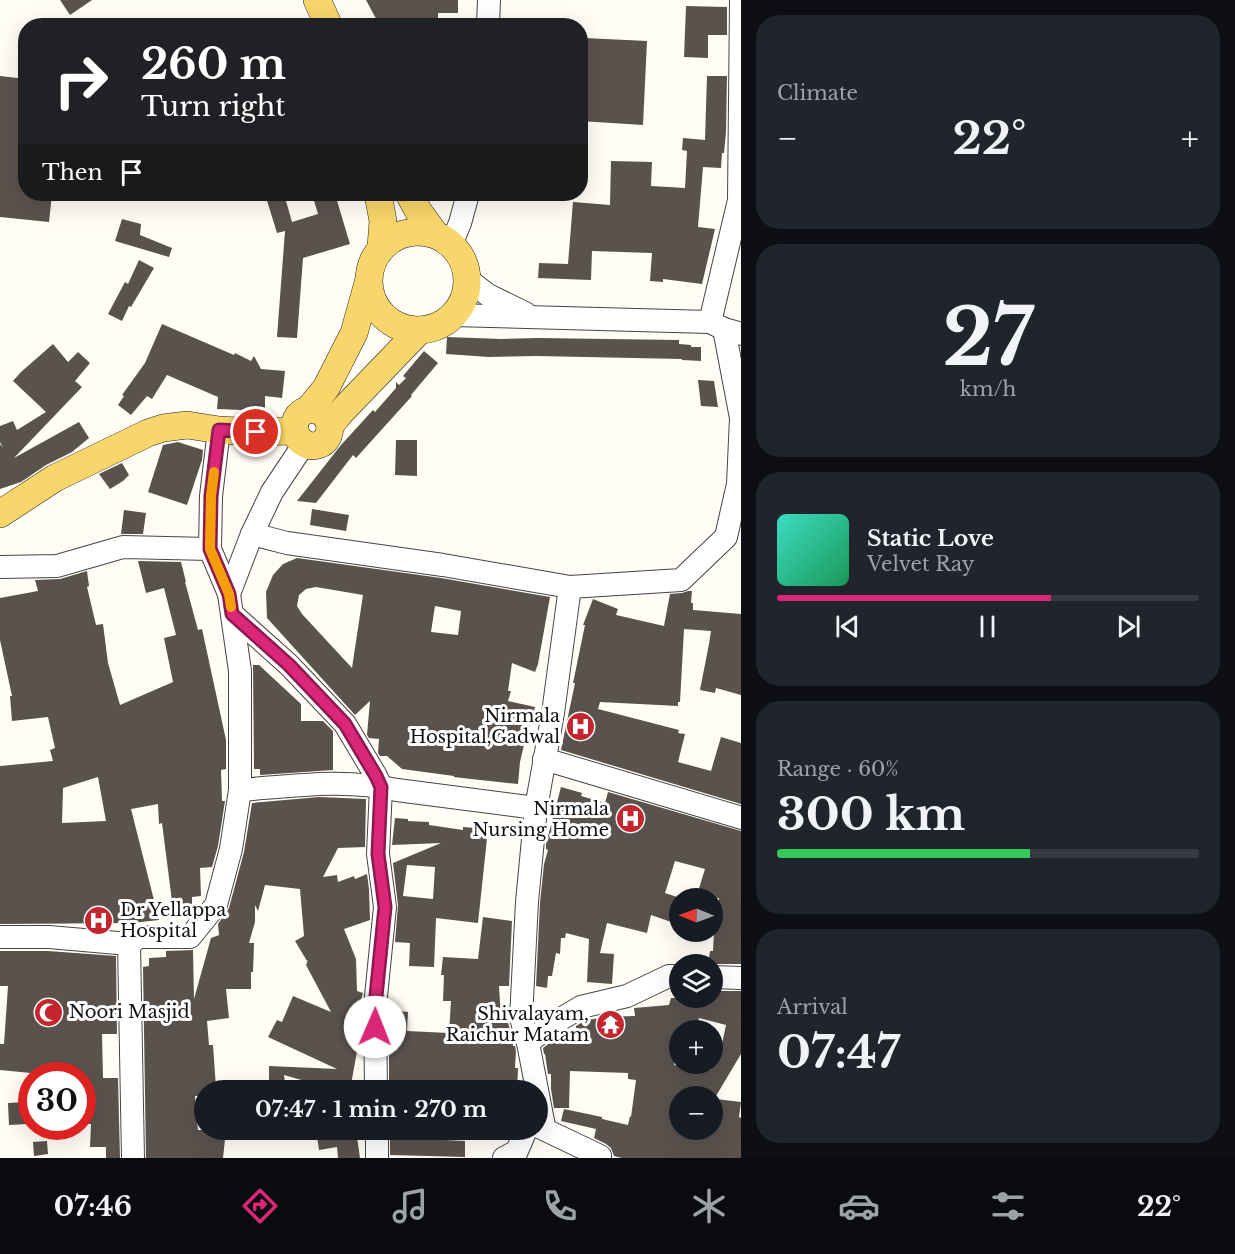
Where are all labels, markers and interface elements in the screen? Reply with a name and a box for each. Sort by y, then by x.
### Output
text: 260 m [141,38,286,90]
icon: right [42,42,120,120]
text: Climate [777,81,858,105]
text: Turn right [141,90,285,123]
text: 22° [953,110,1026,166]
text: − [777,118,798,159]
text: + [1181,118,1199,159]
icon: arrive [115,156,148,189]
text: Then [42,159,103,186]
text: 27 [942,289,1034,386]
text: km/h [960,377,1016,401]
pin [230,406,281,457]
icon: arrive [239,415,272,448]
text: Static Love [867,525,994,552]
text: Velvet Ray [867,552,975,576]
icon: previous [831,610,864,643]
icon: pause [971,610,1004,643]
icon: next [1112,610,1145,643]
place label: Nirmala Hospital,Gadwal [410,705,560,748]
hospital icon: Nirmala Hospital,Gadwal [565,710,597,742]
text: Range · 60% [777,757,899,781]
text: 300 km [777,786,965,842]
place label: Nirmala Nursing Home [473,798,609,841]
hospital icon: Nirmala Nursing Home [614,803,646,835]
north arrow [669,888,723,942]
map controls [669,888,723,1140]
place label: Dr Yellappa Hospital [120,899,226,942]
hospital icon: Dr Yellappa Hospital [83,904,115,936]
button: layers [669,954,723,1008]
position arrow [343,995,407,1059]
text: Arrival [777,995,848,1019]
mosque icon: Noori Masjid [32,996,64,1028]
place label: Noori Masjid [69,1001,190,1023]
place label: Shivalayam, Raichur Matam [446,1003,589,1046]
temple icon: Shivalayam, Raichur Matam [594,1008,626,1040]
button: + [669,1020,723,1074]
text: 07:47 [777,1024,900,1080]
speed limit sign: 30 [18,1062,96,1140]
button: − [669,1086,723,1140]
text: 07:47 · 1 min · 270 m [255,1096,487,1123]
icon: directions [239,1185,281,1227]
icon: music [389,1185,431,1227]
icon: phone [539,1185,581,1227]
icon: climate [688,1185,730,1227]
icon: car [838,1185,880,1227]
icon: filters [987,1185,1029,1227]
text: 07:46 [54,1190,132,1223]
text: 22° [1137,1190,1181,1223]

